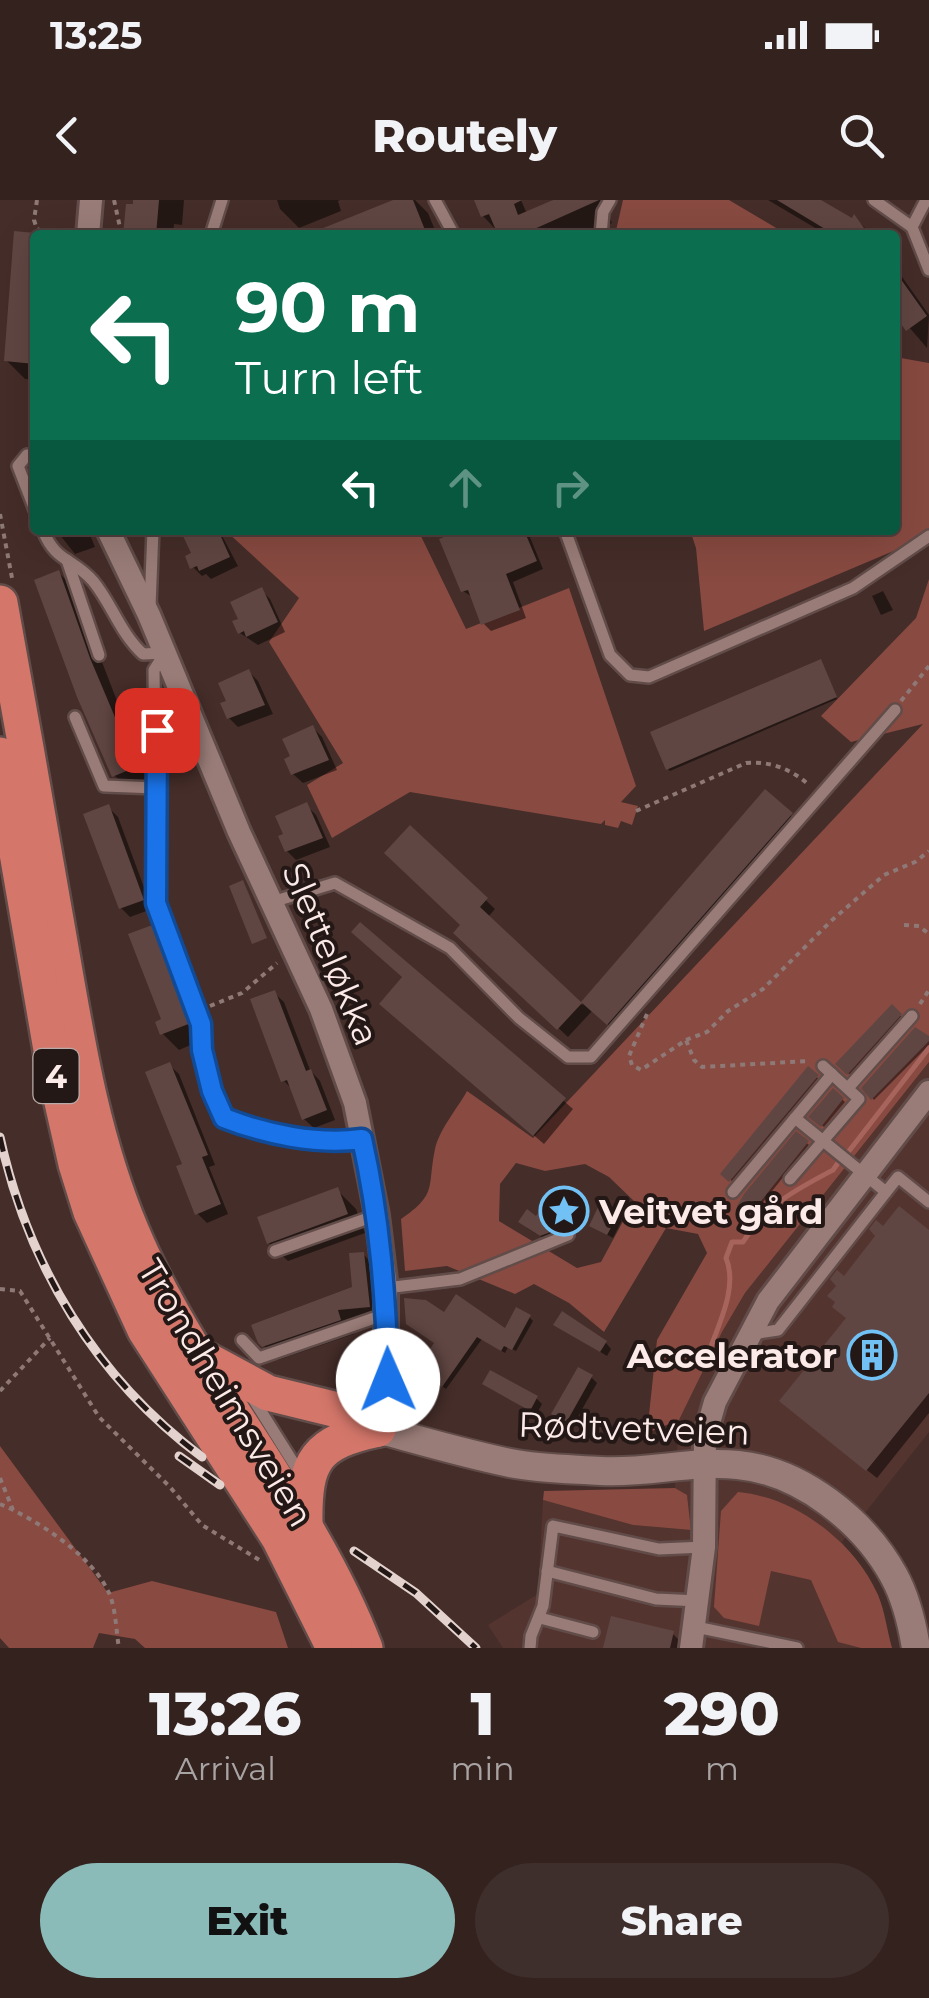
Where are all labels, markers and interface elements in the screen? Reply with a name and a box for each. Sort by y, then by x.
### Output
text: 13:25 [50,12,142,59]
icon: back [40,108,95,163]
text: Routely [372,108,557,163]
icon: search [834,108,889,163]
text: 90 m [235,264,420,350]
icon: left [70,270,200,400]
text: Turn left [235,350,423,405]
icon: left [333,460,388,515]
icon: ahead [438,460,493,515]
icon: right [543,460,598,515]
pin [115,688,200,773]
icon: arrive [130,703,185,758]
street label: Sletteløkka [273,856,389,1052]
road number: 4 [34,1049,78,1103]
place icon: Veitvet gård [538,1185,590,1237]
place label: Veitvet gård [598,1190,823,1233]
street label: Trondheimsveien [129,1251,323,1535]
position arrow [336,1328,440,1432]
building icon: Accelerator [846,1329,898,1381]
place label: Accelerator [626,1334,837,1377]
street label: Rødtvetveien [517,1402,751,1454]
text: 13:26 [149,1677,301,1750]
text: 1 [471,1677,495,1750]
text: 290 [664,1677,780,1750]
text: Arrival [175,1749,276,1788]
text: min [451,1749,515,1788]
text: m [705,1749,739,1788]
button: Exit [40,1863,455,1978]
button: Share [475,1863,889,1978]

